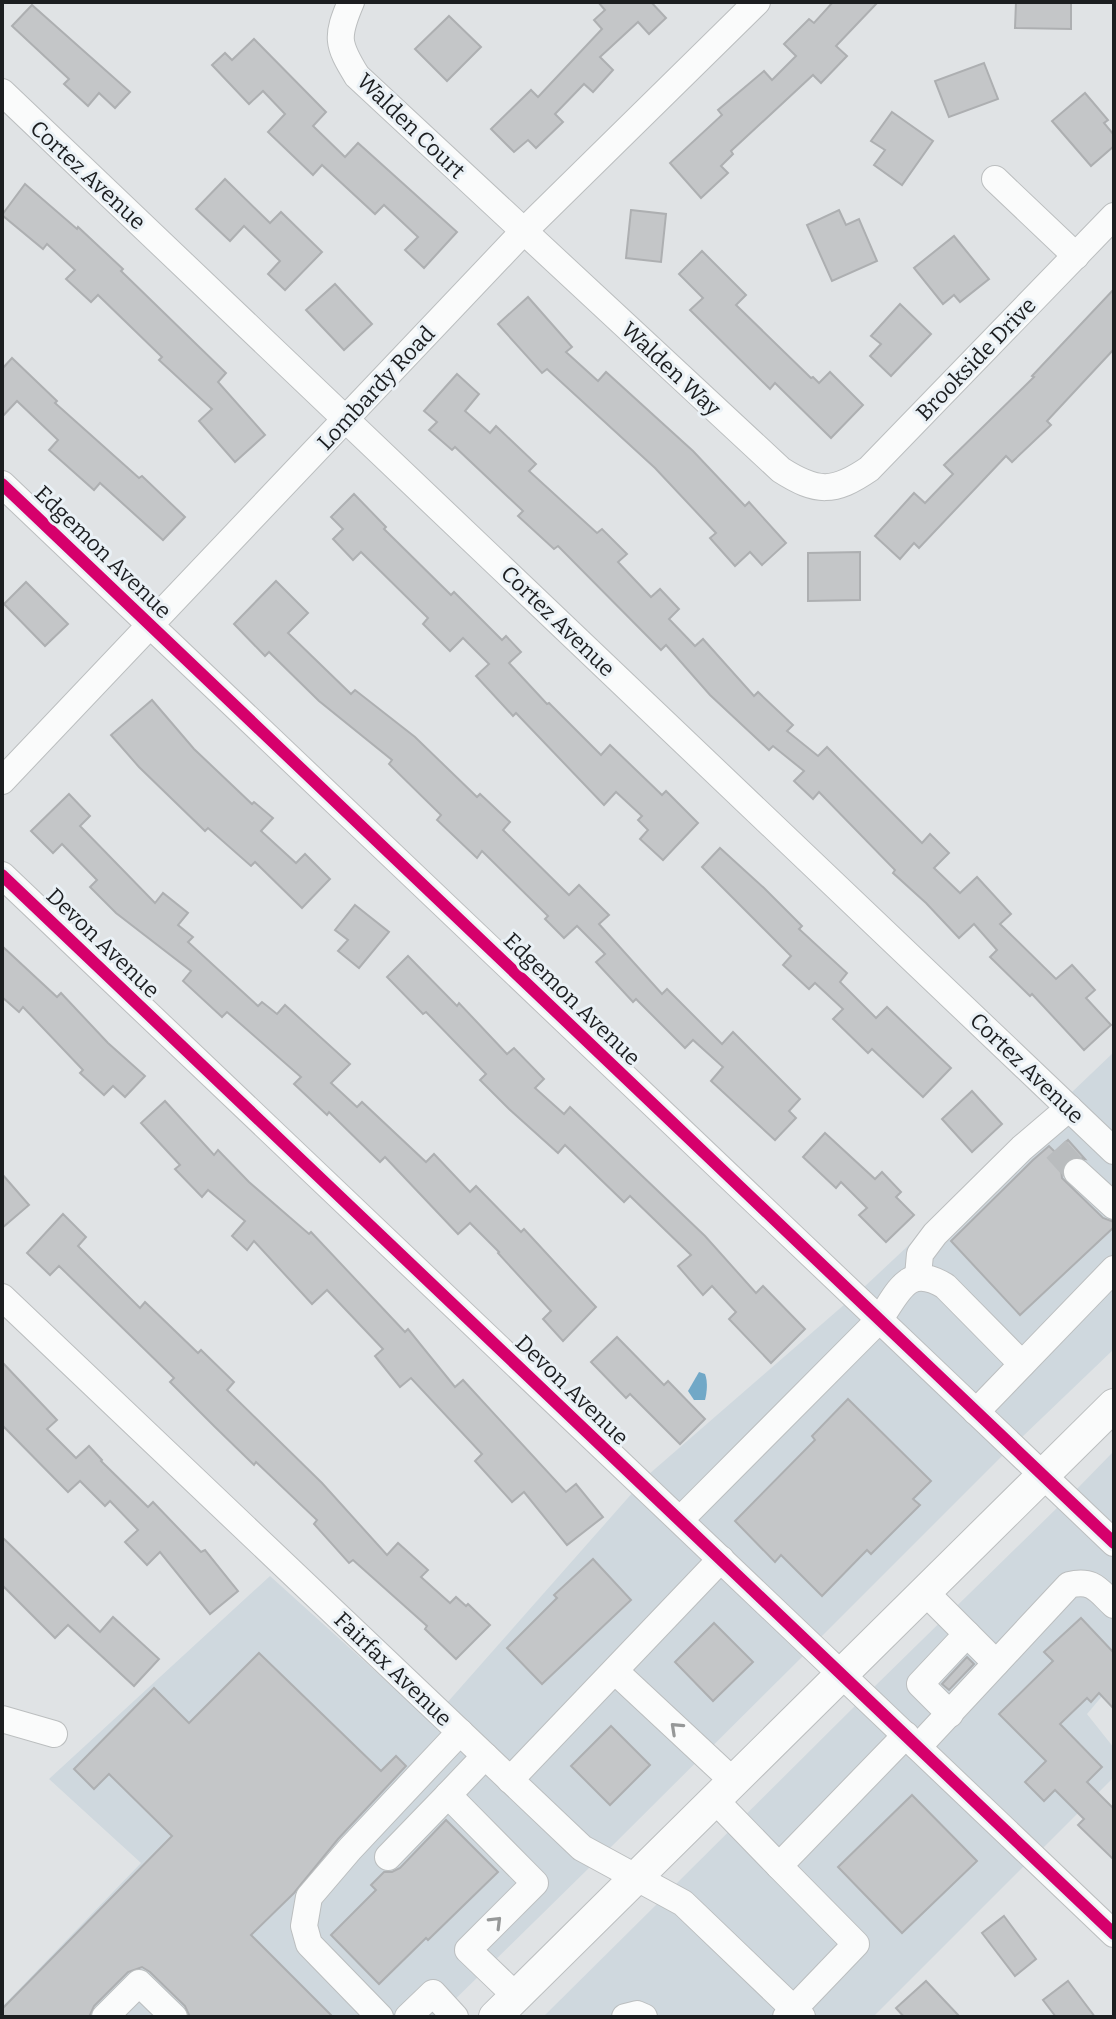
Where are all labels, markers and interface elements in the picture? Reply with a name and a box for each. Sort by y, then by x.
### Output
street label: Walden Court [351,68,471,184]
street label: Cortez Avenue [25,115,151,235]
street label: Brookside Drive [910,292,1042,426]
street label: Walden Way [616,316,727,422]
street label: Lombardy Road [312,320,440,456]
street label: Edgemon Avenue [29,480,177,624]
street label: Cortez Avenue [495,560,621,682]
street label: Devon Avenue [41,882,165,1004]
street label: Edgemon Avenue [498,927,646,1071]
street label: Cortez Avenue [964,1007,1090,1129]
street label: Devon Avenue [510,1329,634,1451]
street label: Fairfax Avenue [329,1606,457,1732]
one-way arrow [671,1722,685,1737]
one-way arrow [486,1917,501,1931]

